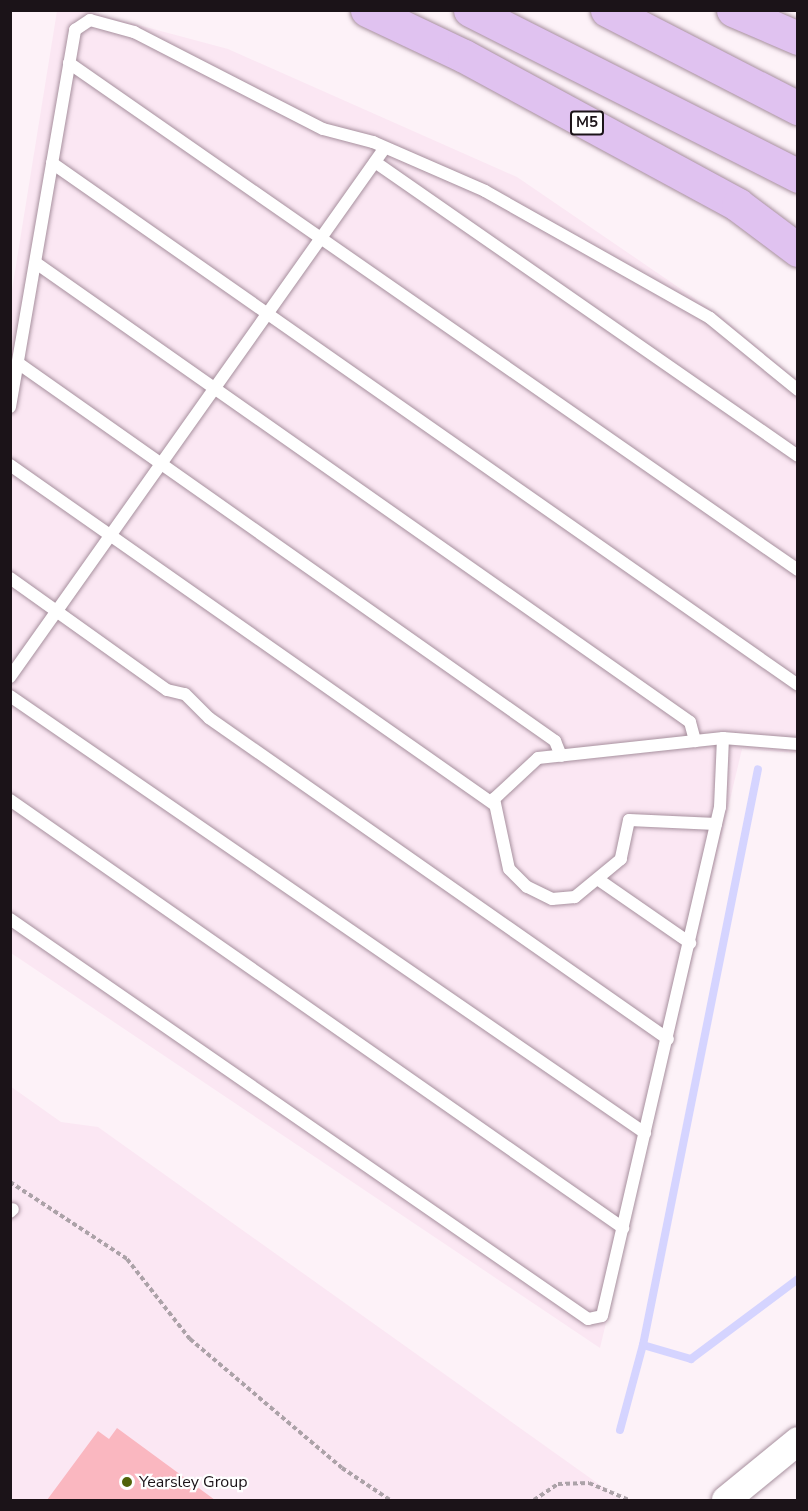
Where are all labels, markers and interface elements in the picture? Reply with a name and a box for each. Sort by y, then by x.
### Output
road number: M5 [569,111,605,135]
place label: Yearsley Group [139,1472,247,1492]
marker: Yearsley Group [120,1475,134,1489]

